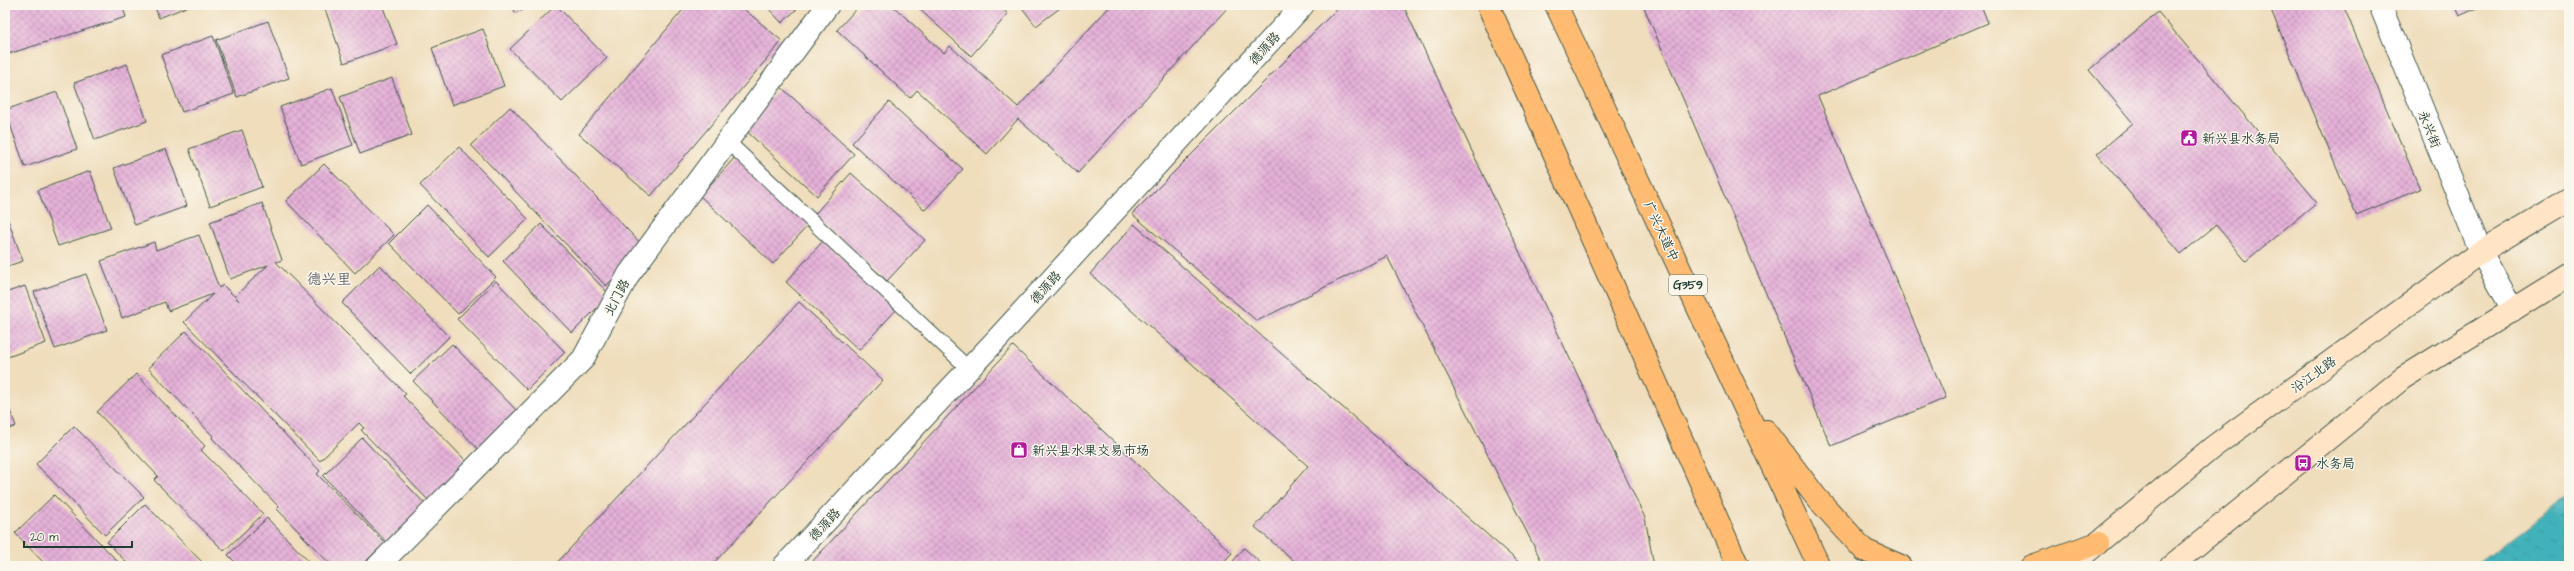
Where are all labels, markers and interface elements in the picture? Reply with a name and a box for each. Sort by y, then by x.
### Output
street label: 德源路 [1245,28,1284,69]
street label: 永兴街 [2413,108,2445,151]
public building icon: 新兴县水务局 [2179,128,2199,148]
place label: 新兴县水务局 [2202,130,2280,148]
street label: 广兴大道中 [1639,198,1683,265]
street label: 德源路 [1026,267,1065,308]
district label: 德兴里 [306,269,352,290]
road number: G359 [1669,275,1707,295]
street label: 北门路 [600,276,634,319]
street label: 沿江北路 [2287,352,2340,397]
shop icon: 新兴县水果交易市场 [1009,440,1029,460]
place label: 新兴县水果交易市场 [1032,442,1149,460]
bus stop icon: 水务局 [2293,453,2313,473]
place label: 水务局 [2316,455,2355,473]
street label: 德源路 [805,504,845,545]
scale bar [24,523,132,549]
text: 20 m [30,529,59,546]

